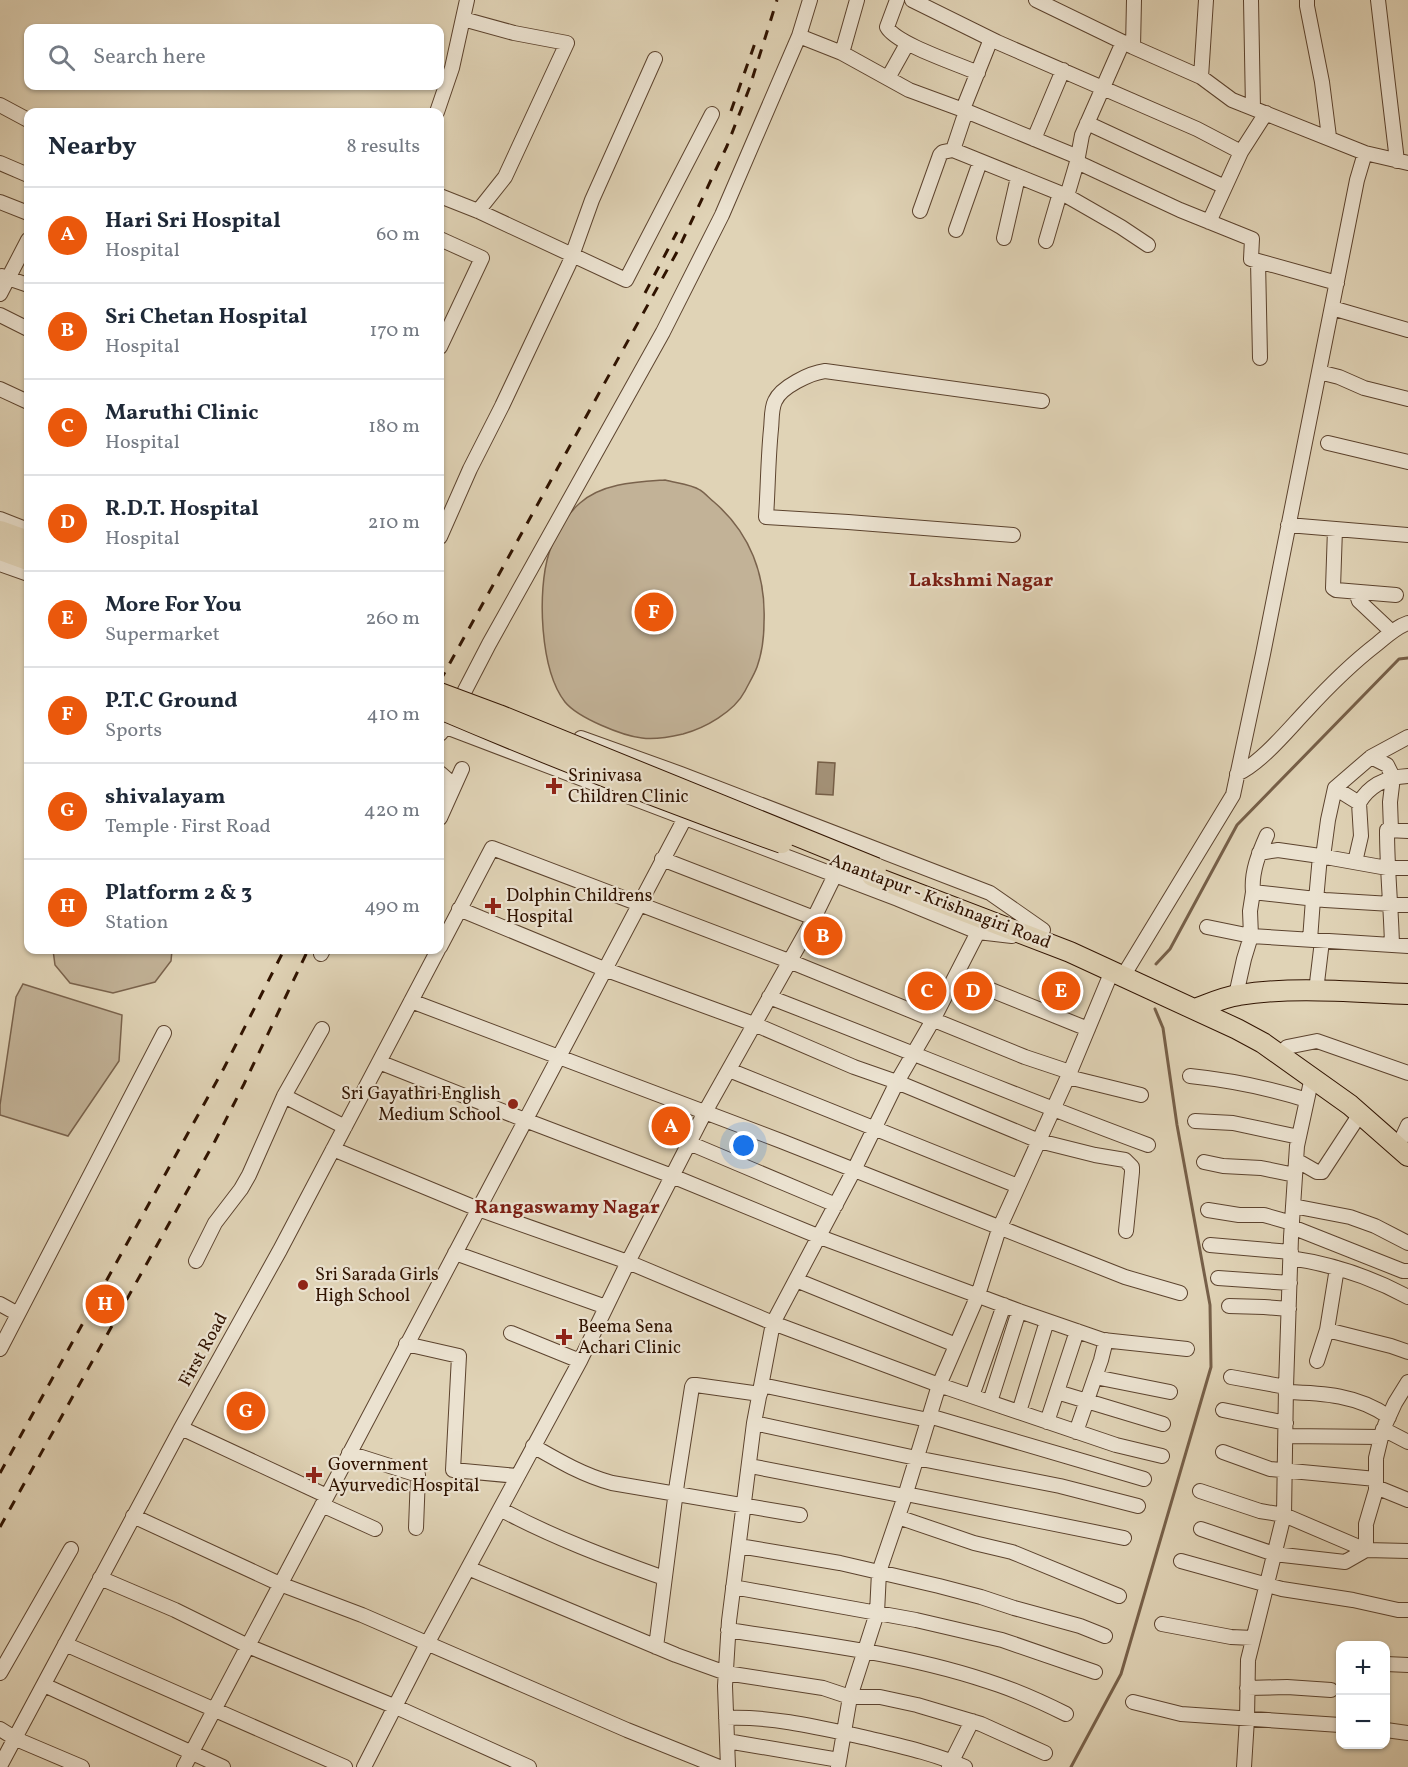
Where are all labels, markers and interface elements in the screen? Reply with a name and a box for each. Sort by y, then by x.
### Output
search box [24,24,444,90]
icon: search [45,41,78,74]
text: Search here [93,42,206,73]
text: Nearby [48,129,137,165]
text: 8 results [347,133,420,161]
text: Hari Sri Hospital [105,206,281,237]
text: A [60,221,75,249]
text: 60 m [376,221,420,249]
text: Hospital [105,237,180,265]
text: Sri Chetan Hospital [105,302,307,333]
text: B [61,317,74,345]
text: 170 m [370,317,420,345]
text: Hospital [105,333,180,361]
text: Maruthi Clinic [105,398,258,429]
text: C [61,413,74,441]
text: 180 m [368,413,420,441]
text: Hospital [105,429,180,457]
text: R.D.T. Hospital [105,494,259,525]
text: D [60,509,75,537]
text: 210 m [368,509,420,537]
text: Hospital [105,525,180,553]
district label: Lakshmi Nagar [909,567,1054,595]
text: More For You [105,590,242,621]
pin: F [634,590,674,634]
text: E [61,605,74,633]
text: 260 m [365,605,420,633]
text: Supermarket [105,621,220,649]
text: P.T.C Ground [105,686,238,717]
text: F [62,701,73,729]
text: 410 m [367,701,420,729]
text: Sports [105,717,162,745]
place label: Srinivasa Children Clinic [568,764,689,810]
marker: Srinivasa Children Clinic [545,777,563,795]
text: shivalayam [105,782,226,813]
text: G [60,797,75,825]
text: 420 m [364,797,420,825]
text: Temple · First Road [105,813,271,841]
street label: Anantapur - Krishnagiri Road [826,848,1054,956]
text: Platform 2 & 3 [105,878,252,909]
place label: Dolphin Childrens Hospital [506,884,653,930]
text: H [60,893,75,921]
text: 490 m [364,893,420,921]
marker: Dolphin Childrens Hospital [484,897,502,915]
text: Station [105,909,168,937]
pin: B [804,914,842,958]
pin: C [908,968,946,1014]
pin: D [954,968,992,1014]
pin: E [1042,968,1080,1014]
place label: Sri Gayathri English Medium School [341,1082,501,1128]
marker: Sri Gayathri English Medium School [506,1097,520,1111]
pin: A [652,1104,690,1148]
your location [729,1131,758,1160]
district label: Rangaswamy Nagar [474,1194,660,1222]
place label: Sri Sarada Girls High School [315,1263,439,1309]
marker: Sri Sarada Girls High School [296,1278,310,1292]
pin: H [86,1282,124,1326]
street label: First Road [173,1309,235,1391]
place label: Beema Sena Achari Clinic [578,1315,681,1361]
marker: Beema Sena Achari Clinic [555,1328,573,1346]
pin: G [226,1388,266,1434]
place label: Government Ayurvedic Hospital [328,1453,479,1499]
marker: Government Ayurvedic Hospital [305,1466,323,1484]
map controls [1336,1641,1390,1749]
button: + [1336,1641,1390,1695]
button: − [1336,1695,1390,1749]

